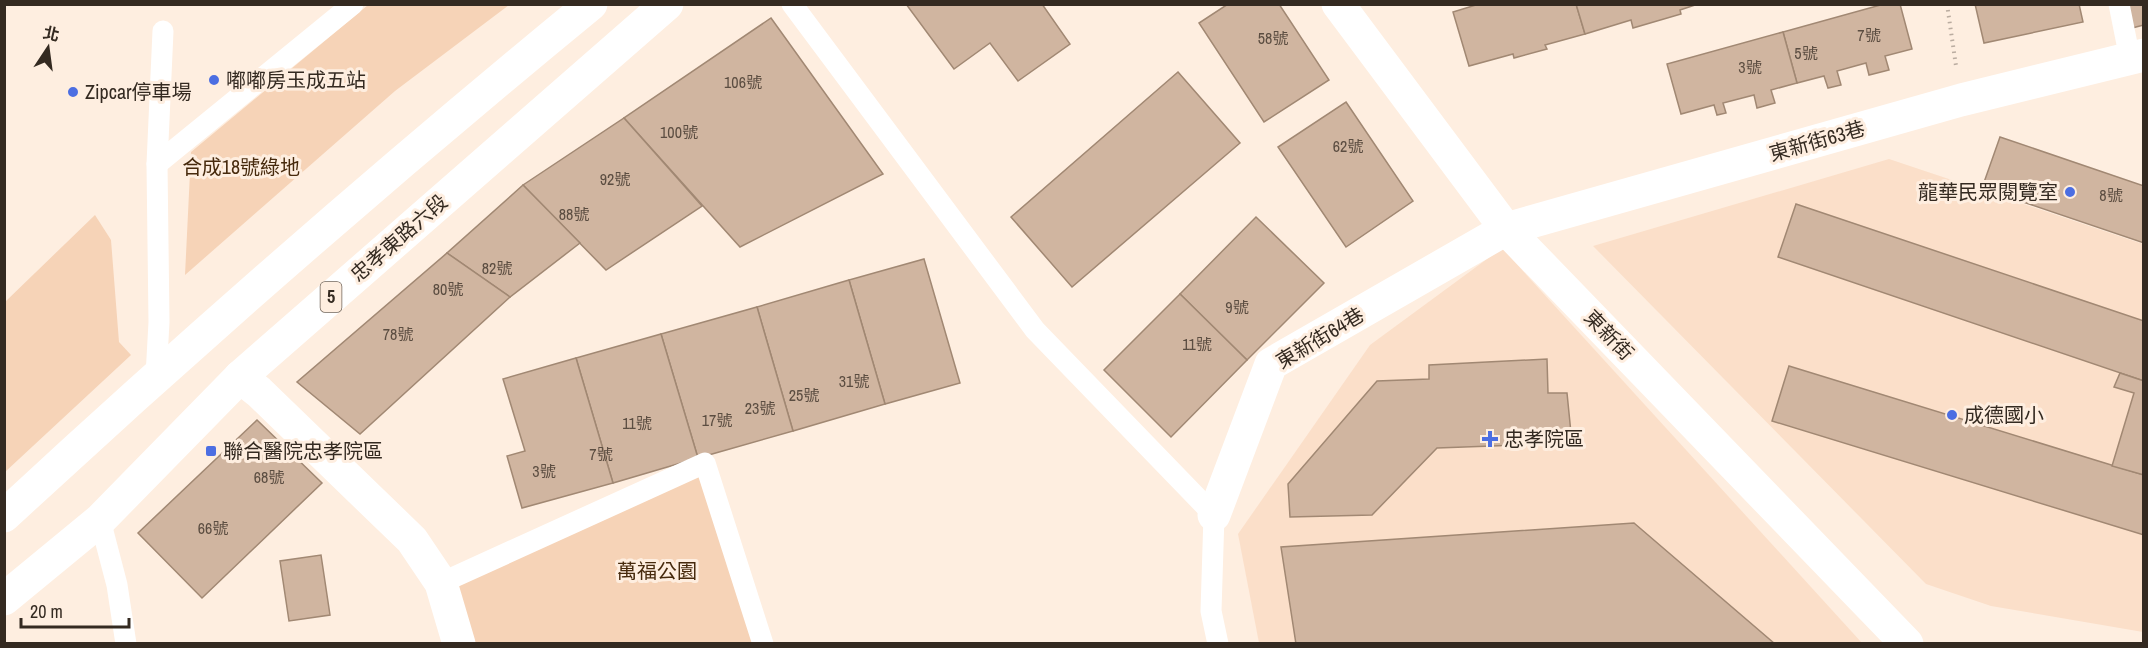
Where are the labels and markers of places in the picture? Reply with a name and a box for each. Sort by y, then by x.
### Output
place label: 嘟嘟房玉成五站 [226,66,366,93]
marker: 嘟嘟房玉成五站 [207,73,221,87]
place label: Zipcar停車場 [85,78,191,105]
marker: Zipcar停車場 [66,85,80,99]
place label: 龍華民眾閱覽室 [1918,178,2058,205]
marker: 龍華民眾閱覽室 [2063,185,2077,199]
place label: 成德國小 [1964,401,2044,428]
marker: 成德國小 [1945,408,1959,422]
place label: 忠孝院區 [1504,425,1584,452]
marker: 忠孝院區 [1481,430,1499,448]
place label: 聯合醫院忠孝院區 [223,437,383,464]
marker: 聯合醫院忠孝院區 [204,444,218,458]

